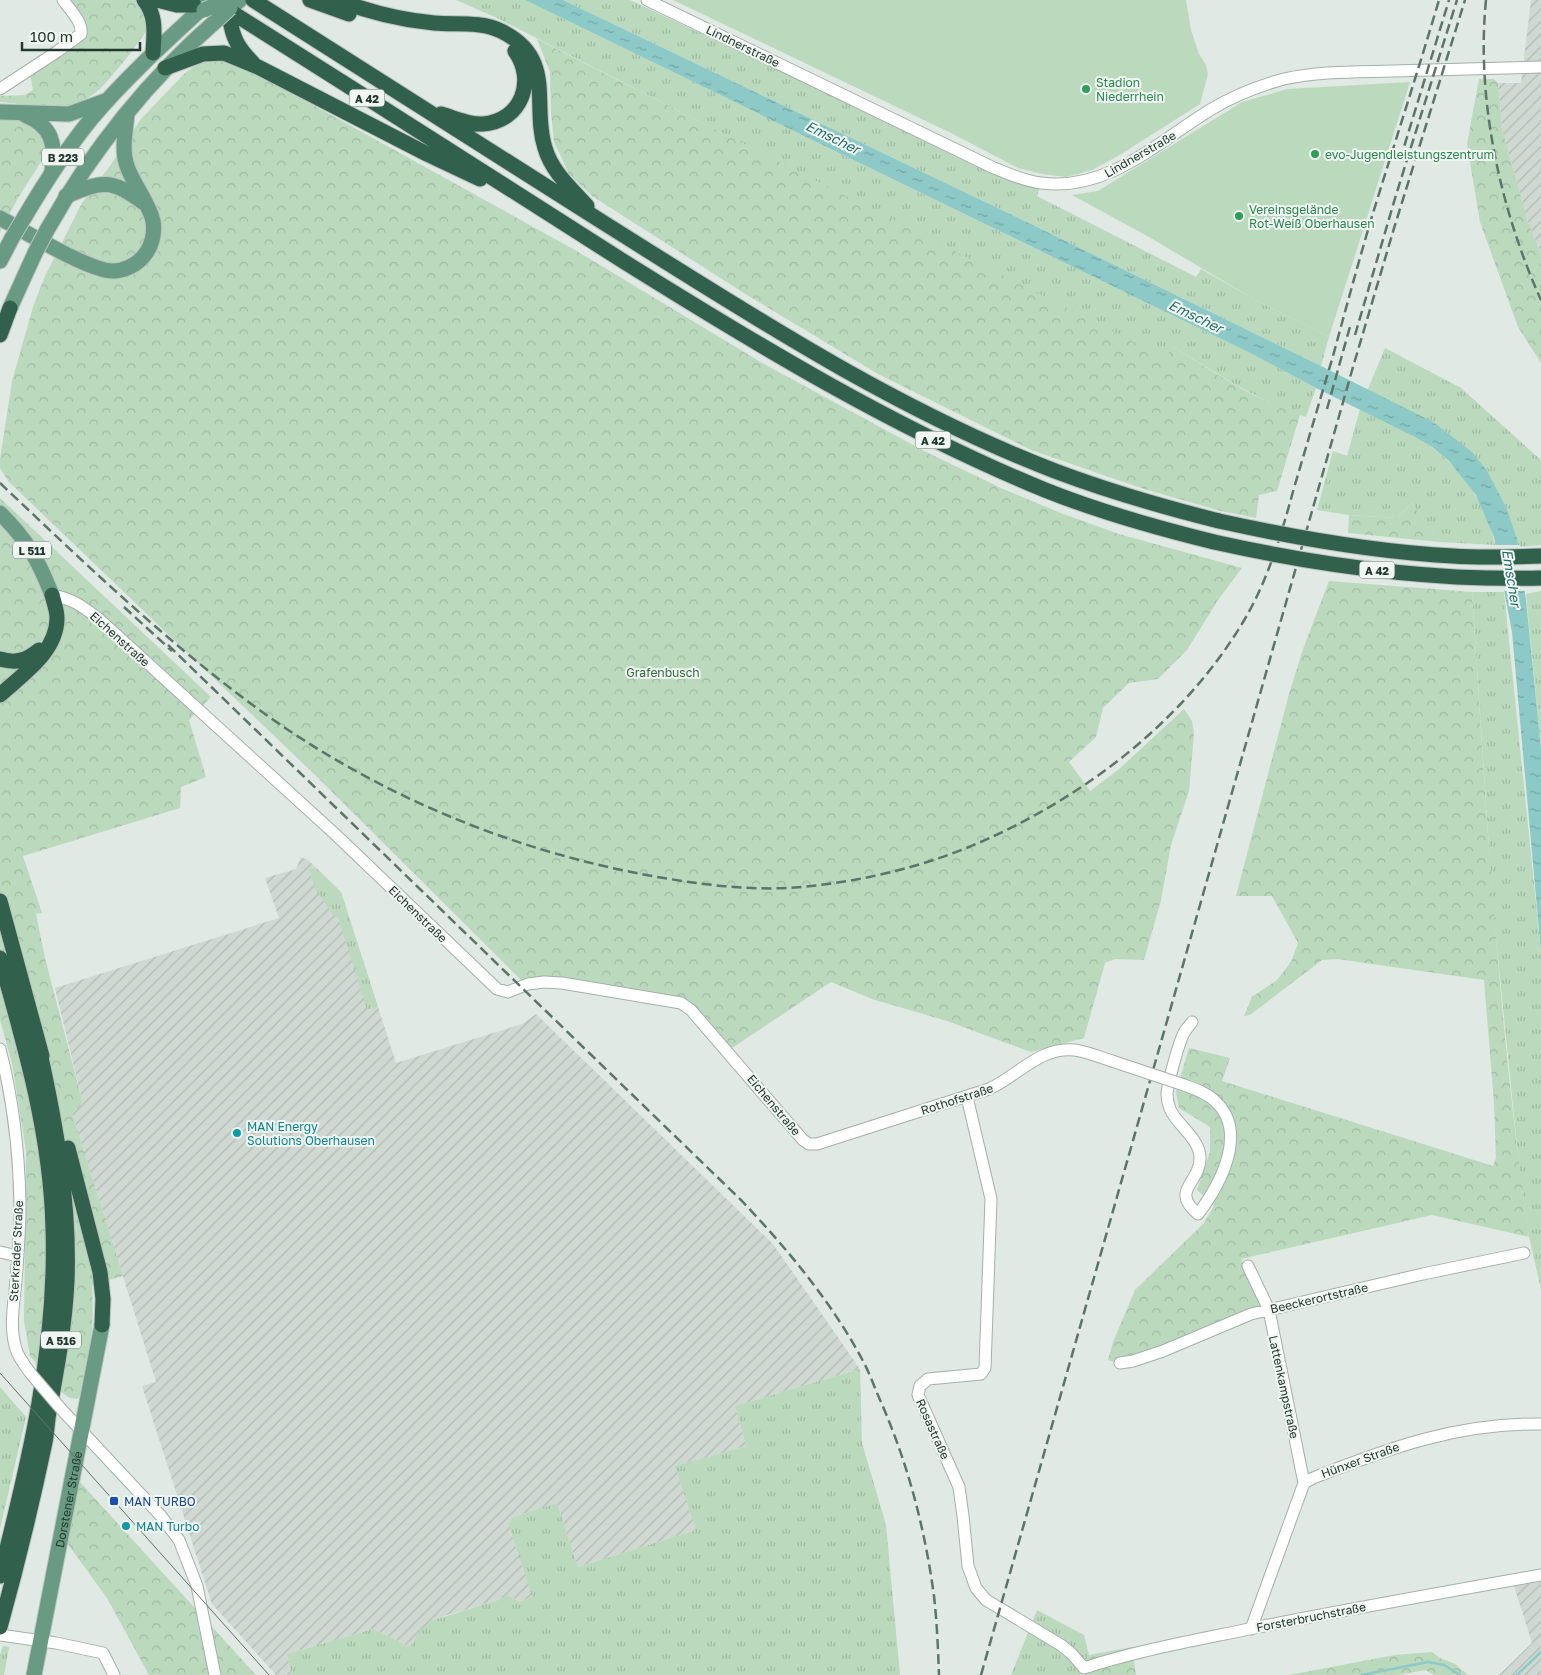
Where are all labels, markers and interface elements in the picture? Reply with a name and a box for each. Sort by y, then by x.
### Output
scale bar [22,20,140,52]
street label: Lindnerstraße [704,22,782,70]
text: 100 m [30,27,73,45]
place label: Stadion Niederrhein [1096,75,1164,104]
marker: Stadion Niederrhein [1080,83,1092,95]
road number: A 42 [350,90,384,106]
water label: Emscher [803,117,865,159]
street label: Lindnerstraße [1101,127,1179,181]
place label: evo-Jugendleistungszentrum [1325,147,1494,162]
road number: B 223 [42,148,84,166]
marker: evo-Jugendleistungszentrum [1309,148,1321,160]
place label: Vereinsgelände Rot-Weiß Oberhausen [1249,202,1375,231]
marker: Vereinsgelände Rot-Weiß Oberhausen [1233,210,1245,222]
water label: Emscher [1166,296,1228,338]
road number: A 42 [916,432,950,448]
road number: L 511 [13,542,51,558]
water label: Emscher [1499,548,1525,611]
road number: A 42 [1360,562,1394,578]
street label: Eichenstraße [87,608,153,670]
park label: Grafenbusch [626,665,700,680]
street label: Eichenstraße [386,882,450,946]
street label: Eichenstraße [744,1071,804,1139]
street label: Rothofstraße [919,1080,995,1118]
place label: MAN Energy Solutions Oberhausen [247,1119,375,1148]
marker: MAN Energy Solutions Oberhausen [231,1127,243,1139]
street label: Sterkrader Straße [6,1200,26,1302]
street label: Beeckerortstraße [1269,1279,1369,1317]
road number: A 516 [41,1332,81,1348]
street label: Lattenkampstraße [1266,1334,1302,1440]
street label: Rosastraße [913,1396,953,1462]
street label: Hünxer Straße [1319,1439,1401,1481]
street label: Dorstener Straße [51,1450,85,1549]
place label: MAN TURBO [124,1494,196,1509]
marker: MAN TURBO [108,1495,120,1507]
place label: MAN Turbo [136,1519,199,1534]
marker: MAN Turbo [120,1520,132,1532]
street label: Forsterbruchstraße [1255,1599,1367,1635]

